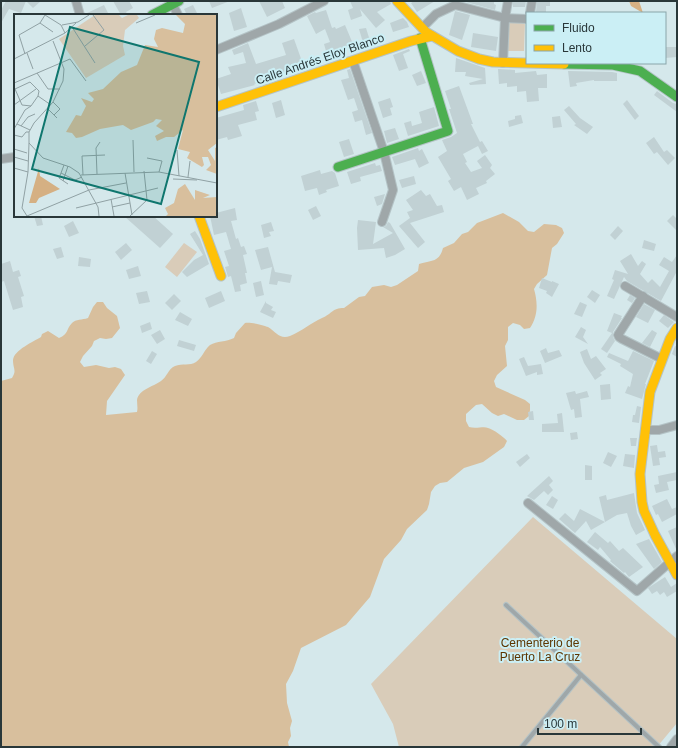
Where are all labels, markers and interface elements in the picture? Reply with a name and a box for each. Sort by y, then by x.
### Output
legend [526,12,666,64]
inset map [14,14,217,217]
text: Fluido [562,21,595,35]
street label: Calle Andrés Eloy Blanco [254,30,386,88]
text: Lento [562,41,592,55]
park label: Cementerio de Puerto La Cruz [500,636,580,664]
scale bar [538,710,641,736]
text: 100 m [544,717,577,731]

